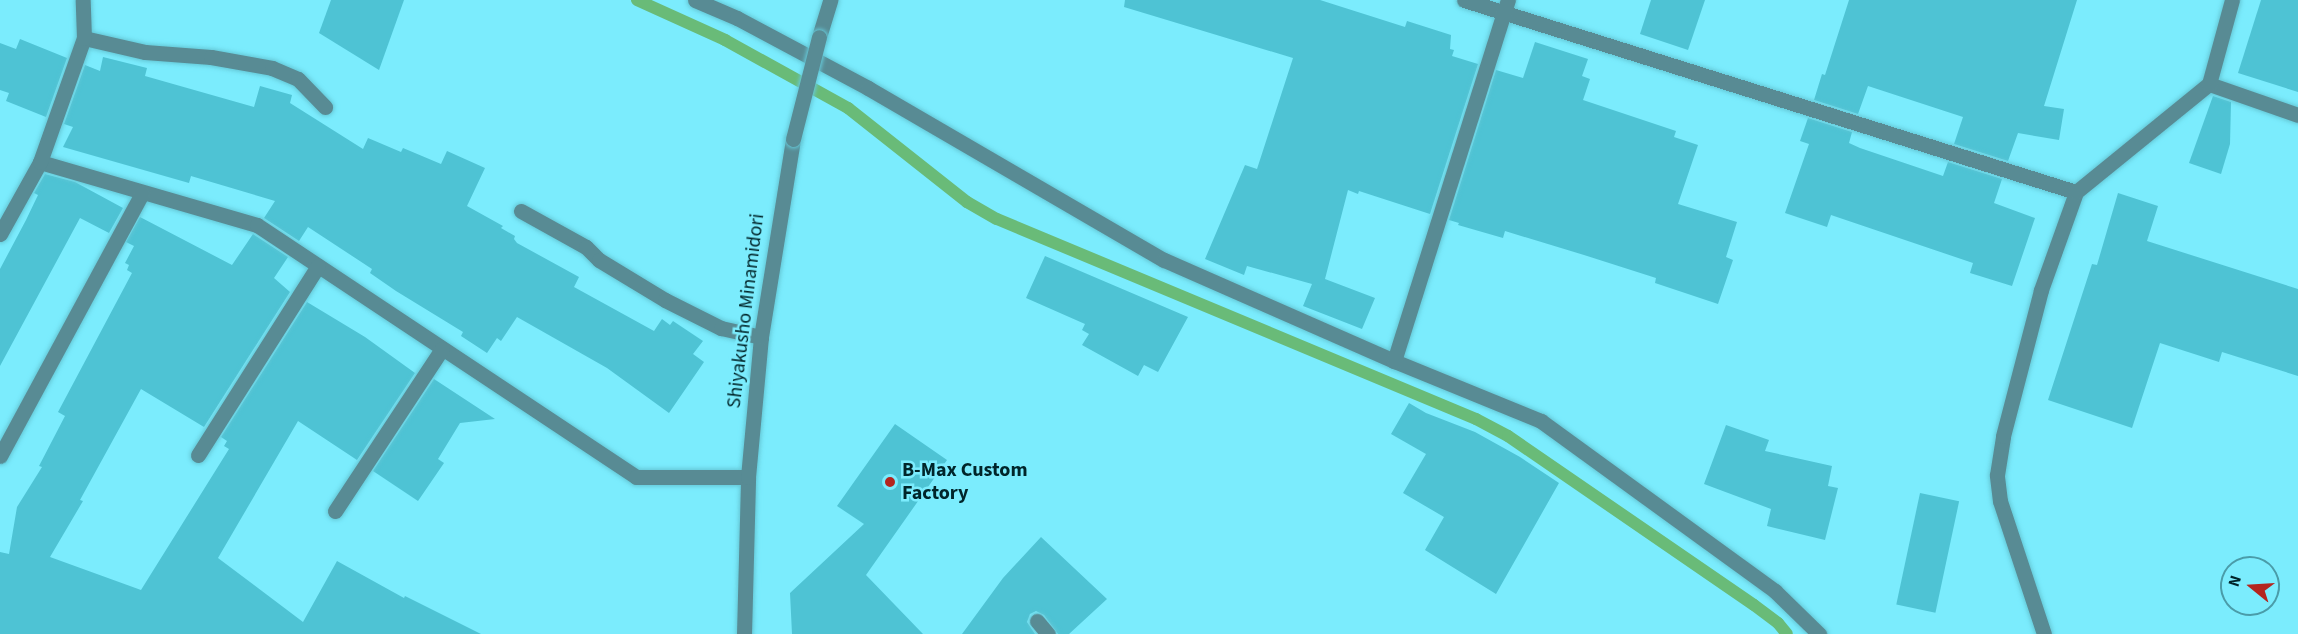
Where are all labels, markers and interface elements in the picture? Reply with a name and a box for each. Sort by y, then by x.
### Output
street label: Shiyakusho Minamidori [722,212,770,410]
place label: B-Max Custom Factory [902,458,1028,505]
marker: B-Max Custom Factory [883,475,897,489]
north arrow [2220,556,2280,616]
text: N [2223,573,2247,590]

